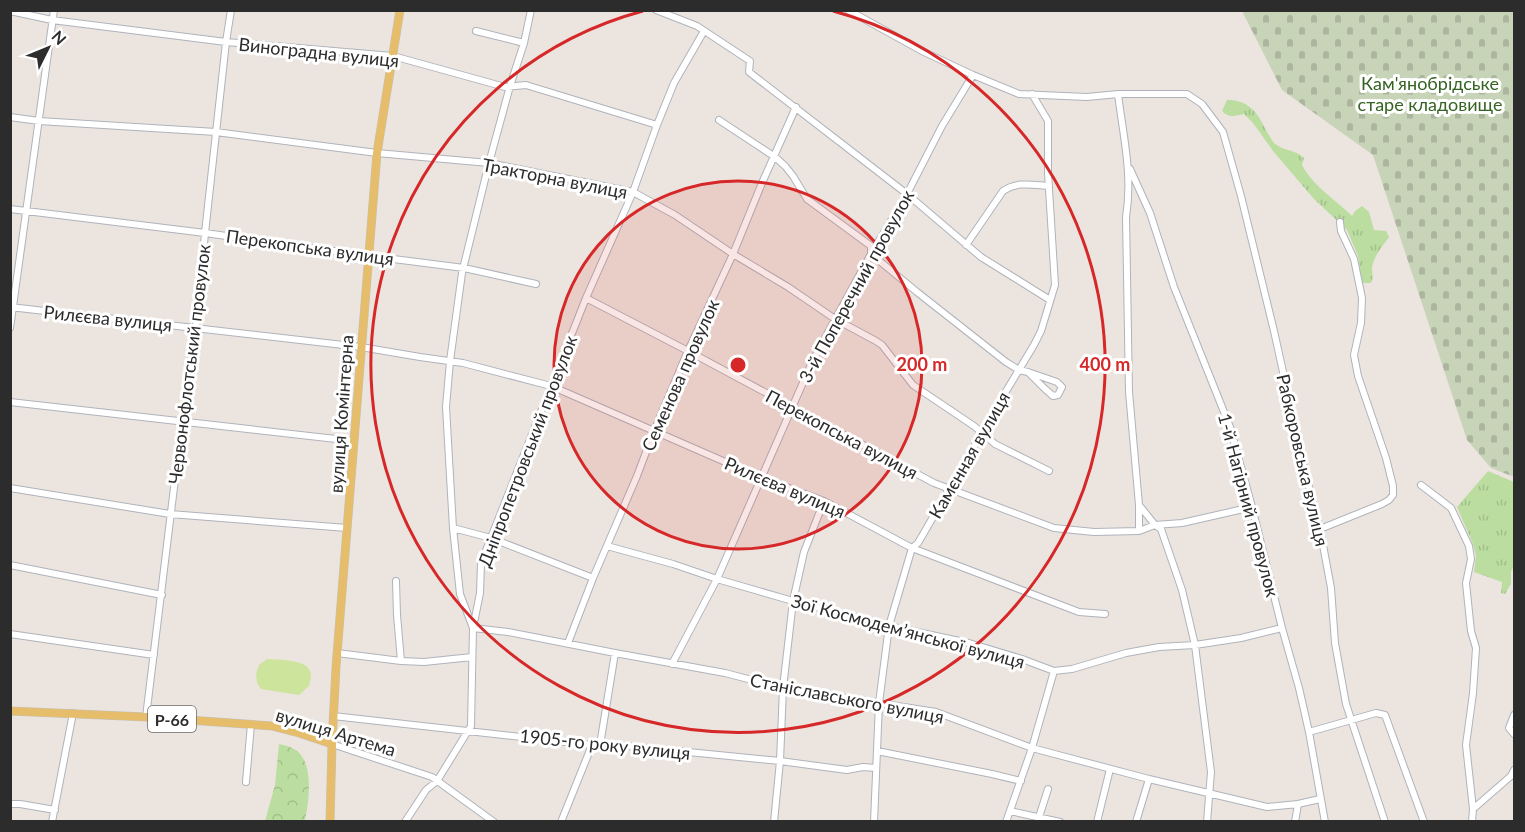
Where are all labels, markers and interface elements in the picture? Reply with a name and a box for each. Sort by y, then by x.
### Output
north arrow [18,18,78,78]
text: N [48,26,70,48]
street label: Виноградна вулиця [238,33,400,71]
park label: Кам'янобрідське старе кладовище [1358,72,1502,115]
street label: Тракторна вулиця [481,153,629,203]
street label: 3-й Поперечний провулок [794,185,919,386]
street label: Перекопська вулиця [225,224,395,270]
street label: Червонофлотський провулок [163,242,215,485]
street label: Семенова провулок [637,295,724,454]
street label: Рилєєва вулиця [43,300,173,336]
street label: Дніпропетровський провулок [473,332,582,570]
street label: вулиця Комінтерна [324,334,358,494]
text: 200 m [897,353,947,375]
text: 400 m [1080,353,1130,375]
centre of rings [728,355,748,375]
street label: Рабкоровська вулиця [1272,372,1334,548]
street label: Перекопська вулиця [762,385,922,483]
street label: Камєнная вулиця [924,388,1014,522]
street label: 1-й Нагірний провулок [1214,411,1284,600]
street label: Рилєєва вулиця [721,452,849,522]
street label: Зої Космодем’янської вулиця [789,589,1027,673]
street label: Станіславського вулиця [748,668,946,728]
street label: вулиця Артема [273,703,399,761]
road number: Р-66 [148,706,196,732]
street label: 1905-го року вулиця [519,724,691,764]

